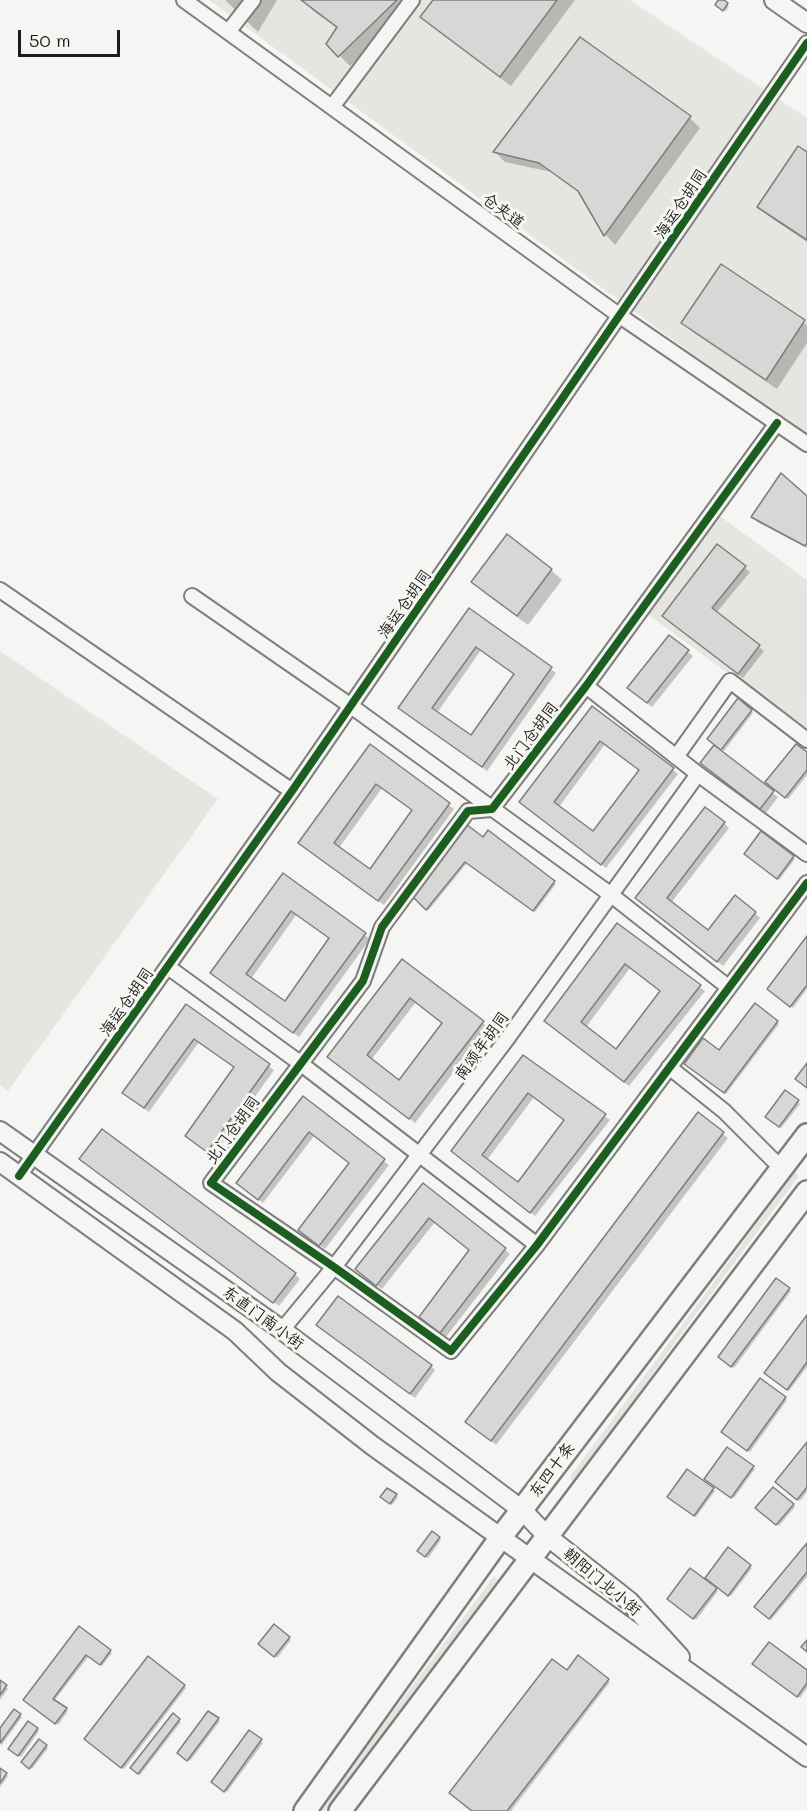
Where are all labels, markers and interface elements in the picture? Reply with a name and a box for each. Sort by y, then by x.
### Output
scale bar [21,18,123,56]
text: 50 m [29,28,71,52]
street label: 海运仓胡同 [651,165,711,243]
street label: 仓夹道 [478,189,528,233]
street label: 海运仓胡同 [374,566,436,642]
street label: 北门仓胡同 [499,698,563,774]
street label: 海运仓胡同 [96,964,158,1040]
street label: 南颂年胡同 [451,1008,513,1084]
street label: 北门仓胡同 [202,1092,264,1168]
street label: 东直门南小街 [219,1282,307,1354]
street label: 东四十条 [525,1439,579,1501]
street label: 朝阳门北小街 [559,1544,645,1620]

